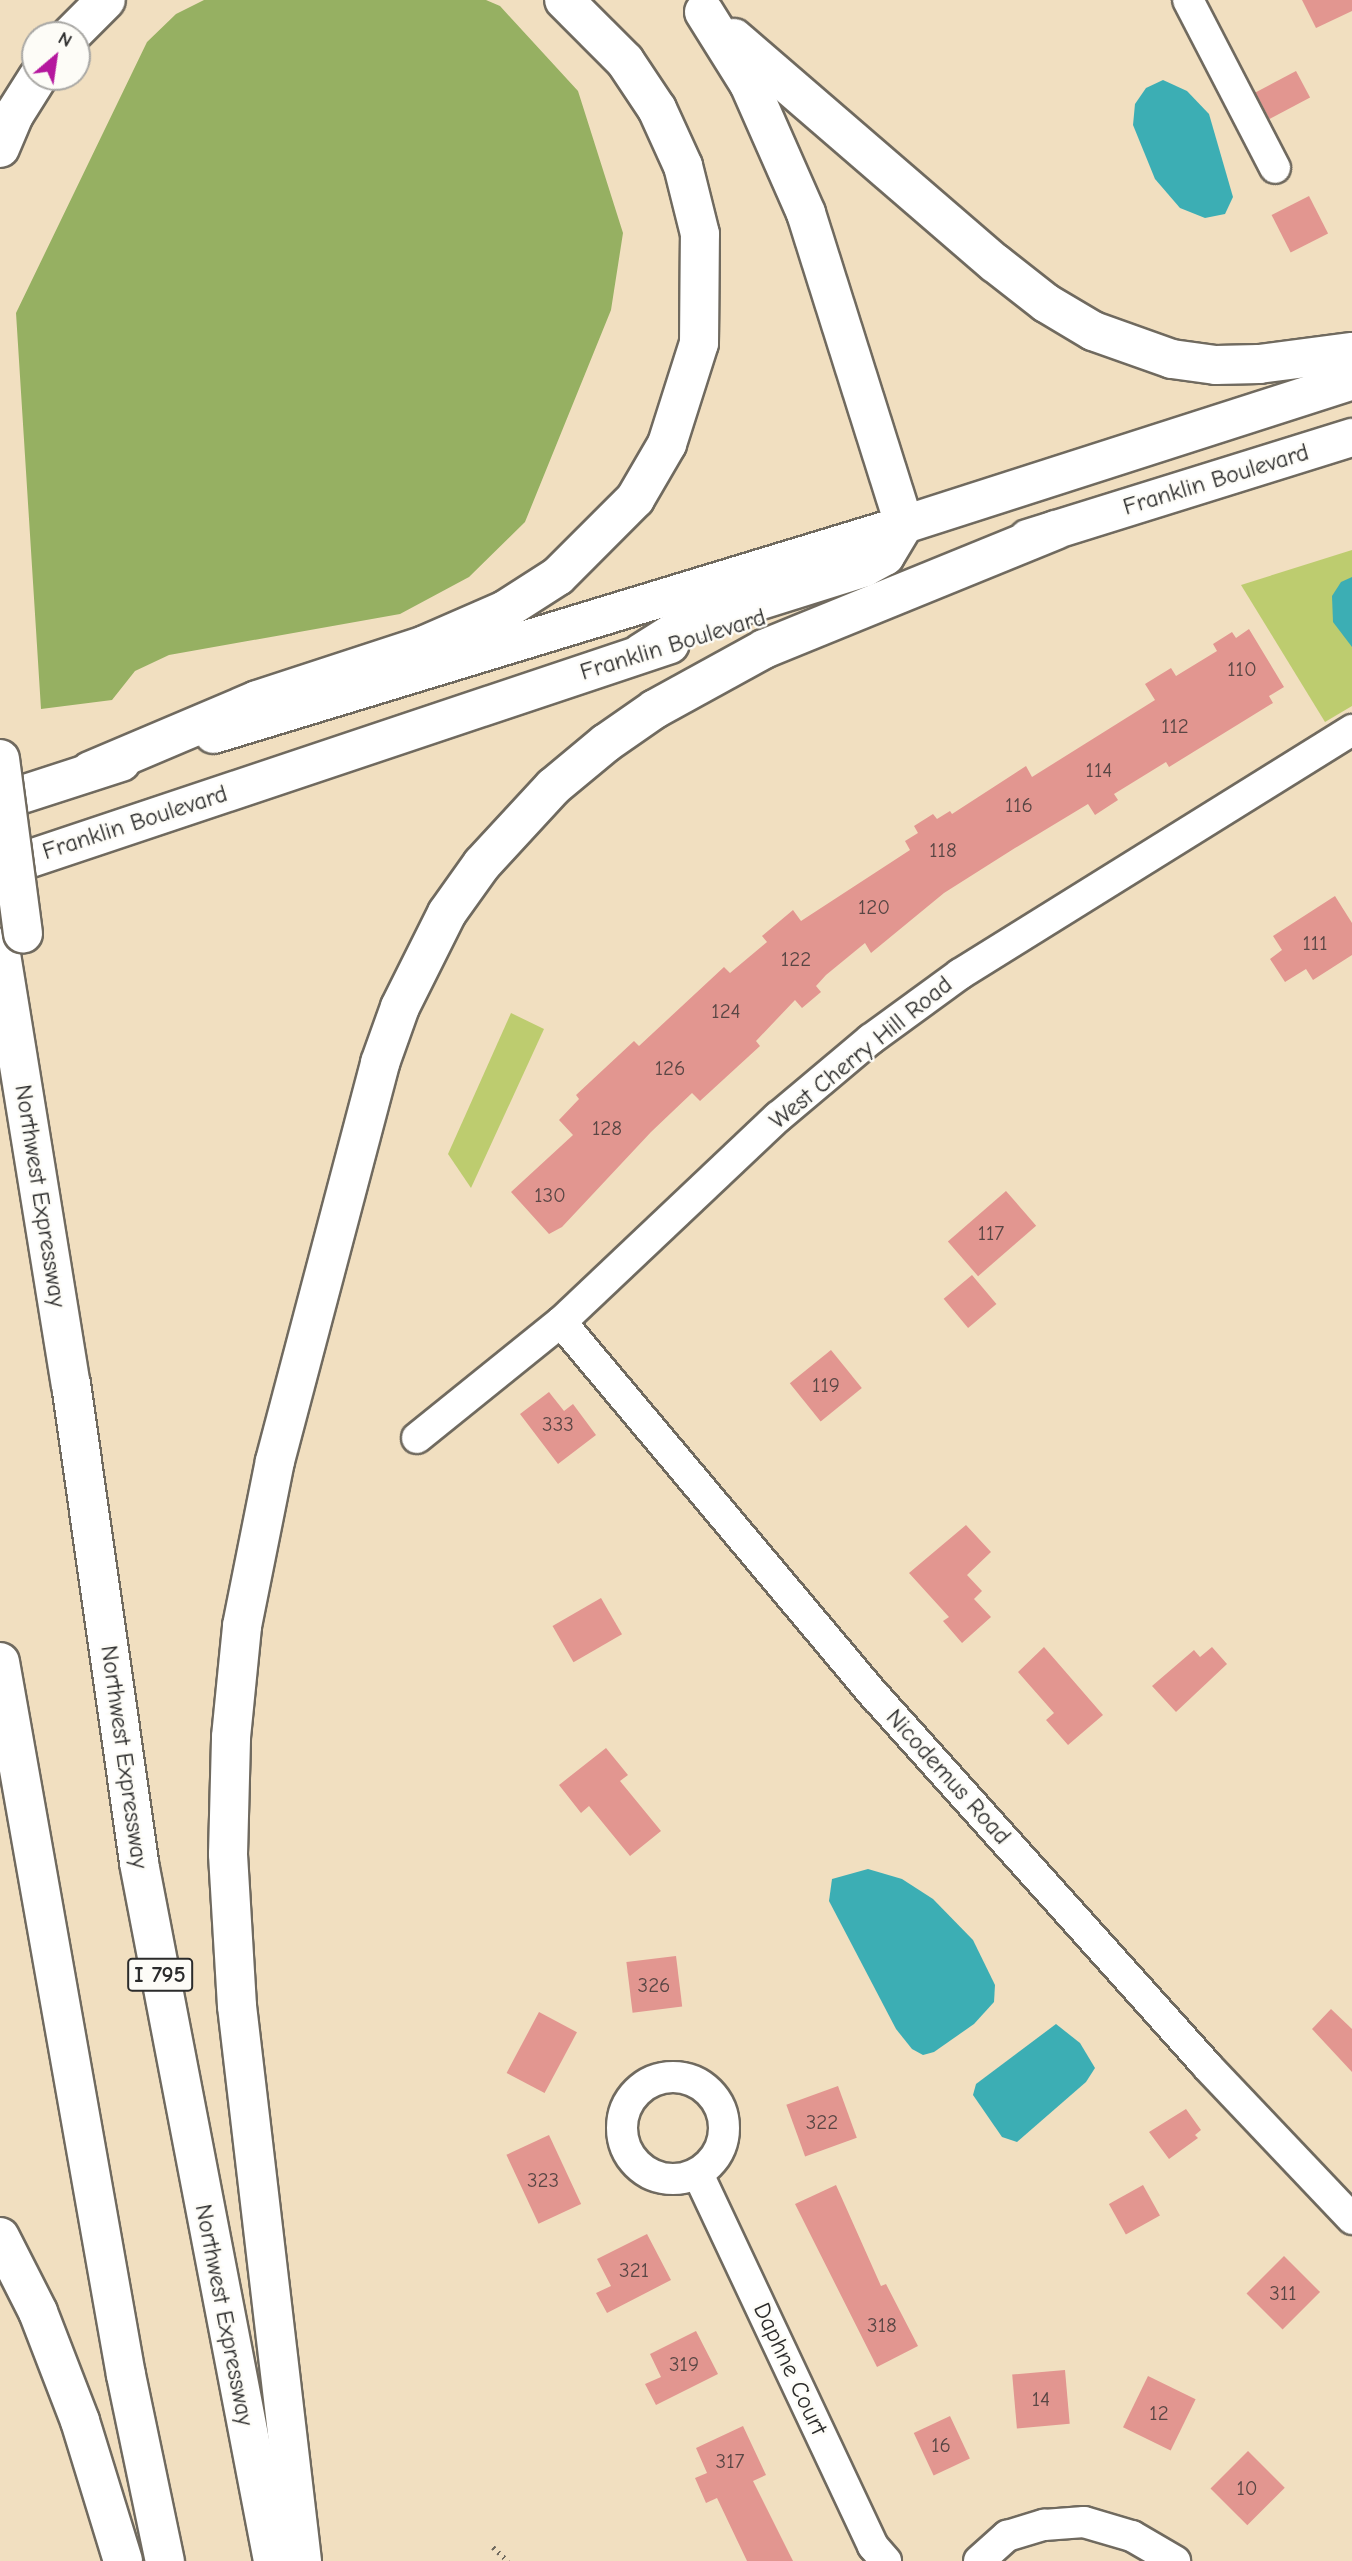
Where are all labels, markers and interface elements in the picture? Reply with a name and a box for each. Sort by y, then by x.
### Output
north arrow [21,21,91,91]
text: N [54,27,76,52]
street label: Franklin Boulevard [1120,438,1312,522]
street label: Franklin Boulevard [577,603,769,687]
house number: 110 [1227,656,1257,682]
house number: 112 [1161,713,1189,739]
house number: 114 [1086,757,1112,783]
street label: Franklin Boulevard [39,780,231,866]
house number: 116 [1005,792,1033,818]
house number: 118 [929,837,957,863]
house number: 120 [858,894,890,920]
house number: 111 [1303,930,1327,956]
house number: 122 [781,946,811,972]
street label: West Cherry Hill Road [764,970,958,1136]
house number: 124 [711,998,741,1024]
house number: 126 [655,1055,685,1081]
street label: Northwest Expressway [8,1083,72,1309]
house number: 128 [592,1115,622,1141]
house number: 130 [534,1182,566,1208]
house number: 117 [978,1220,1004,1246]
house number: 119 [812,1372,840,1398]
house number: 333 [542,1411,574,1437]
street label: Northwest Expressway [94,1643,154,1871]
street label: Nicodemus Road [880,1703,1016,1851]
road number: I 795 [127,1956,193,1994]
house number: 326 [638,1972,670,1998]
house number: 322 [806,2109,838,2135]
house number: 323 [527,2167,559,2193]
street label: Northwest Expressway [188,2202,260,2428]
house number: 321 [619,2257,649,2283]
house number: 311 [1269,2280,1297,2306]
street label: Daphne Court [747,2298,833,2440]
house number: 318 [867,2312,897,2338]
house number: 319 [669,2351,699,2377]
house number: 14 [1032,2386,1050,2412]
house number: 12 [1149,2400,1169,2426]
house number: 16 [931,2432,951,2458]
house number: 317 [716,2448,744,2474]
house number: 10 [1236,2475,1258,2501]

